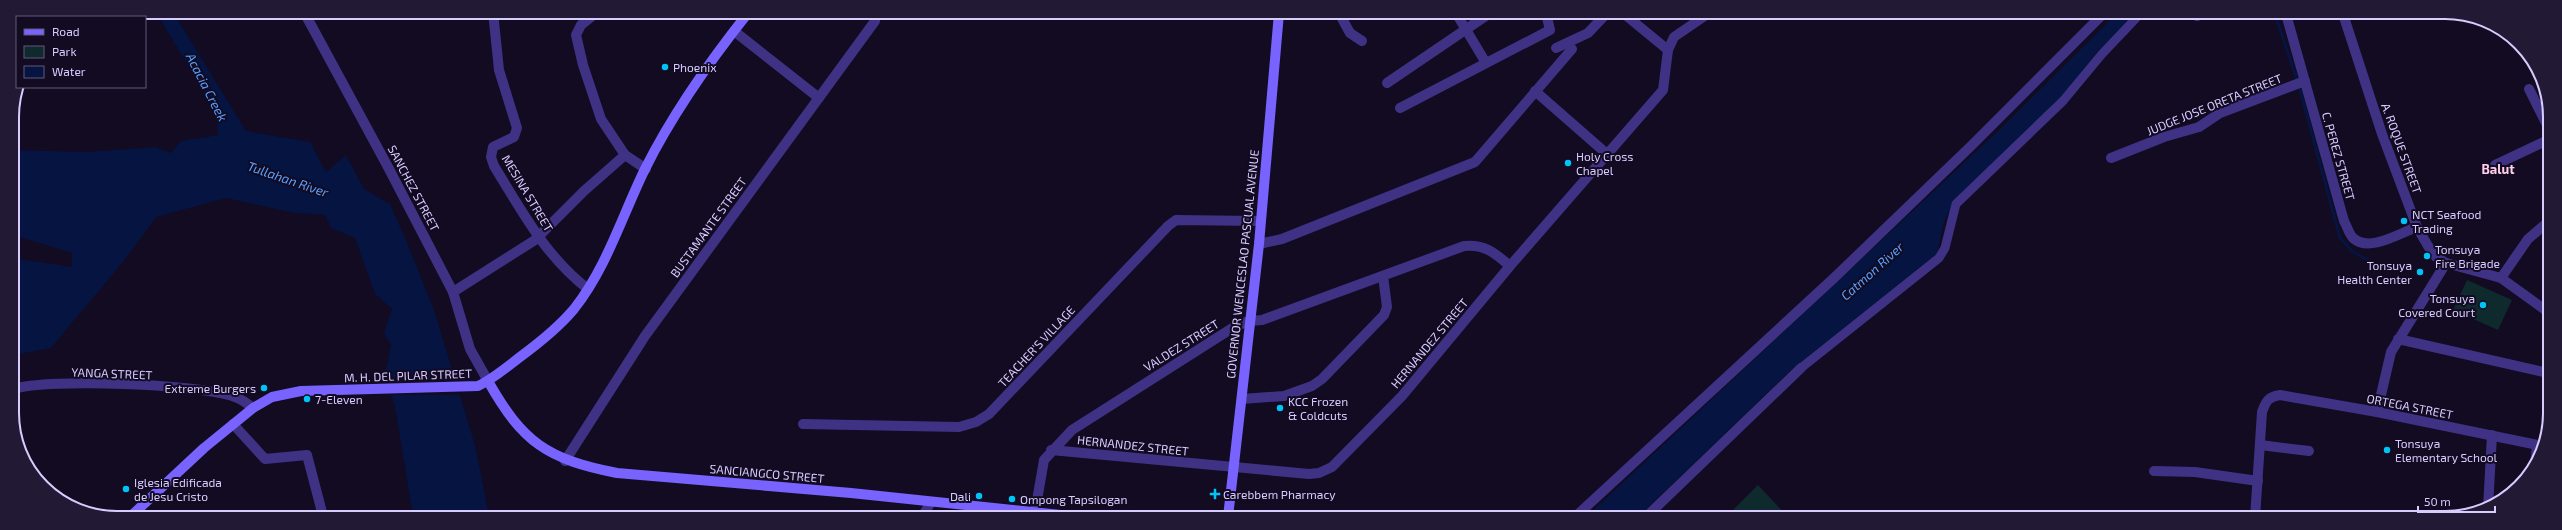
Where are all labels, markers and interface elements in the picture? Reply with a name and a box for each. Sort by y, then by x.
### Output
legend [16,16,146,88]
text: Road [52,24,80,38]
text: Park [52,44,77,58]
water label: Acacia Creek [182,49,231,124]
place label: Phoenix [673,60,717,74]
marker: Phoenix [660,62,670,72]
text: Water [52,64,86,78]
street label: JUDGE JOSE ORETA STREET [2144,70,2284,138]
street label: A. ROQUE STREET [2378,101,2425,196]
street label: C. PEREZ STREET [2320,110,2358,202]
street label: SANCHEZ STREET [385,143,443,233]
street label: GOVERNOR WENCESLAO PASCUAL AVENUE [1223,149,1261,379]
place label: Holy Cross Chapel [1576,149,1633,177]
street label: MESINA STREET [500,152,556,234]
water label: Tullahan River [245,158,331,201]
marker: Holy Cross Chapel [1563,158,1573,168]
district label: Balut [2481,161,2515,177]
street label: BUSTAMANTE STREET [667,174,749,280]
place label: NCT Seafood Trading [2412,207,2481,235]
marker: NCT Seafood Trading [2399,216,2409,226]
water label: Catmon River [1837,238,1907,303]
place label: Tonsuya Fire Brigade [2435,242,2500,270]
marker: Tonsuya Fire Brigade [2422,251,2432,261]
place label: Tonsuya Health Center [2337,258,2412,286]
marker: Tonsuya Health Center [2415,267,2425,277]
place label: Tonsuya Covered Court [2398,291,2475,319]
street label: HERNANDEZ STREET [1388,295,1470,390]
marker: Tonsuya Covered Court [2478,300,2488,310]
street label: TEACHER'S VILLAGE [995,302,1078,390]
street label: VALDEZ STREET [1141,316,1221,374]
street label: YANGA STREET [71,365,153,381]
street label: M. H. DEL PILAR STREET [344,366,472,384]
place label: Extreme Burgers [165,381,256,395]
marker: Extreme Burgers [259,383,269,393]
street label: ORTEGA STREET [2366,391,2454,421]
place label: 7-Eleven [315,392,363,406]
marker: 7-Eleven [302,394,312,404]
place label: KCC Frozen & Coldcuts [1288,394,1348,422]
marker: KCC Frozen & Coldcuts [1275,403,1285,413]
street label: HERNANDEZ STREET [1076,432,1190,458]
place label: Tonsuya Elementary School [2395,436,2498,464]
marker: Tonsuya Elementary School [2382,445,2392,455]
street label: SANCIANGCO STREET [709,461,825,485]
place label: Iglesia Edificada de Jesu Cristo [134,475,222,503]
marker: Iglesia Edificada de Jesu Cristo [121,484,131,494]
place label: Carebbem Pharmacy [1223,487,1336,501]
scale bar [2418,488,2495,514]
place label: Dali [950,489,971,503]
marker: Carebbem Pharmacy [1210,489,1220,499]
marker: Dali [974,491,984,501]
place label: Ompong Tapsilogan [1020,492,1127,506]
marker: Ompong Tapsilogan [1007,494,1017,504]
text: 50 m [2424,494,2451,508]

